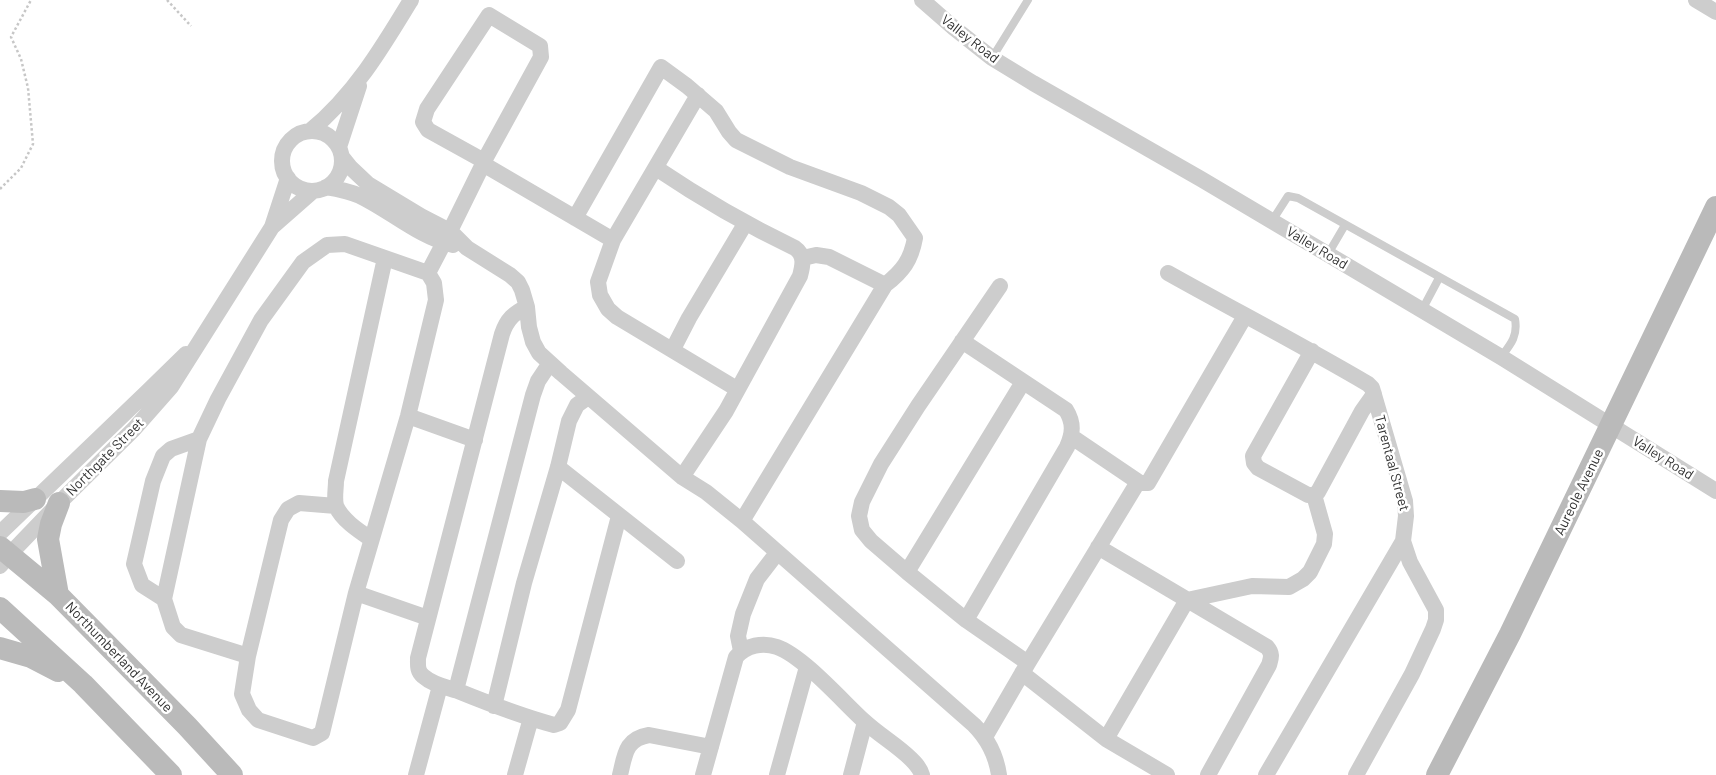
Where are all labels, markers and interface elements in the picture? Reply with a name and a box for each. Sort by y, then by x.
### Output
street label: Valley Road [938,11,1002,67]
street label: Valley Road [1283,223,1351,273]
street label: Tarentaal Street [1371,413,1413,513]
street label: Northgate Street [63,415,147,499]
street label: Valley Road [1629,433,1697,483]
street label: Aureole Avenue [1551,446,1607,538]
street label: Northumberland Avenue [62,598,176,716]

